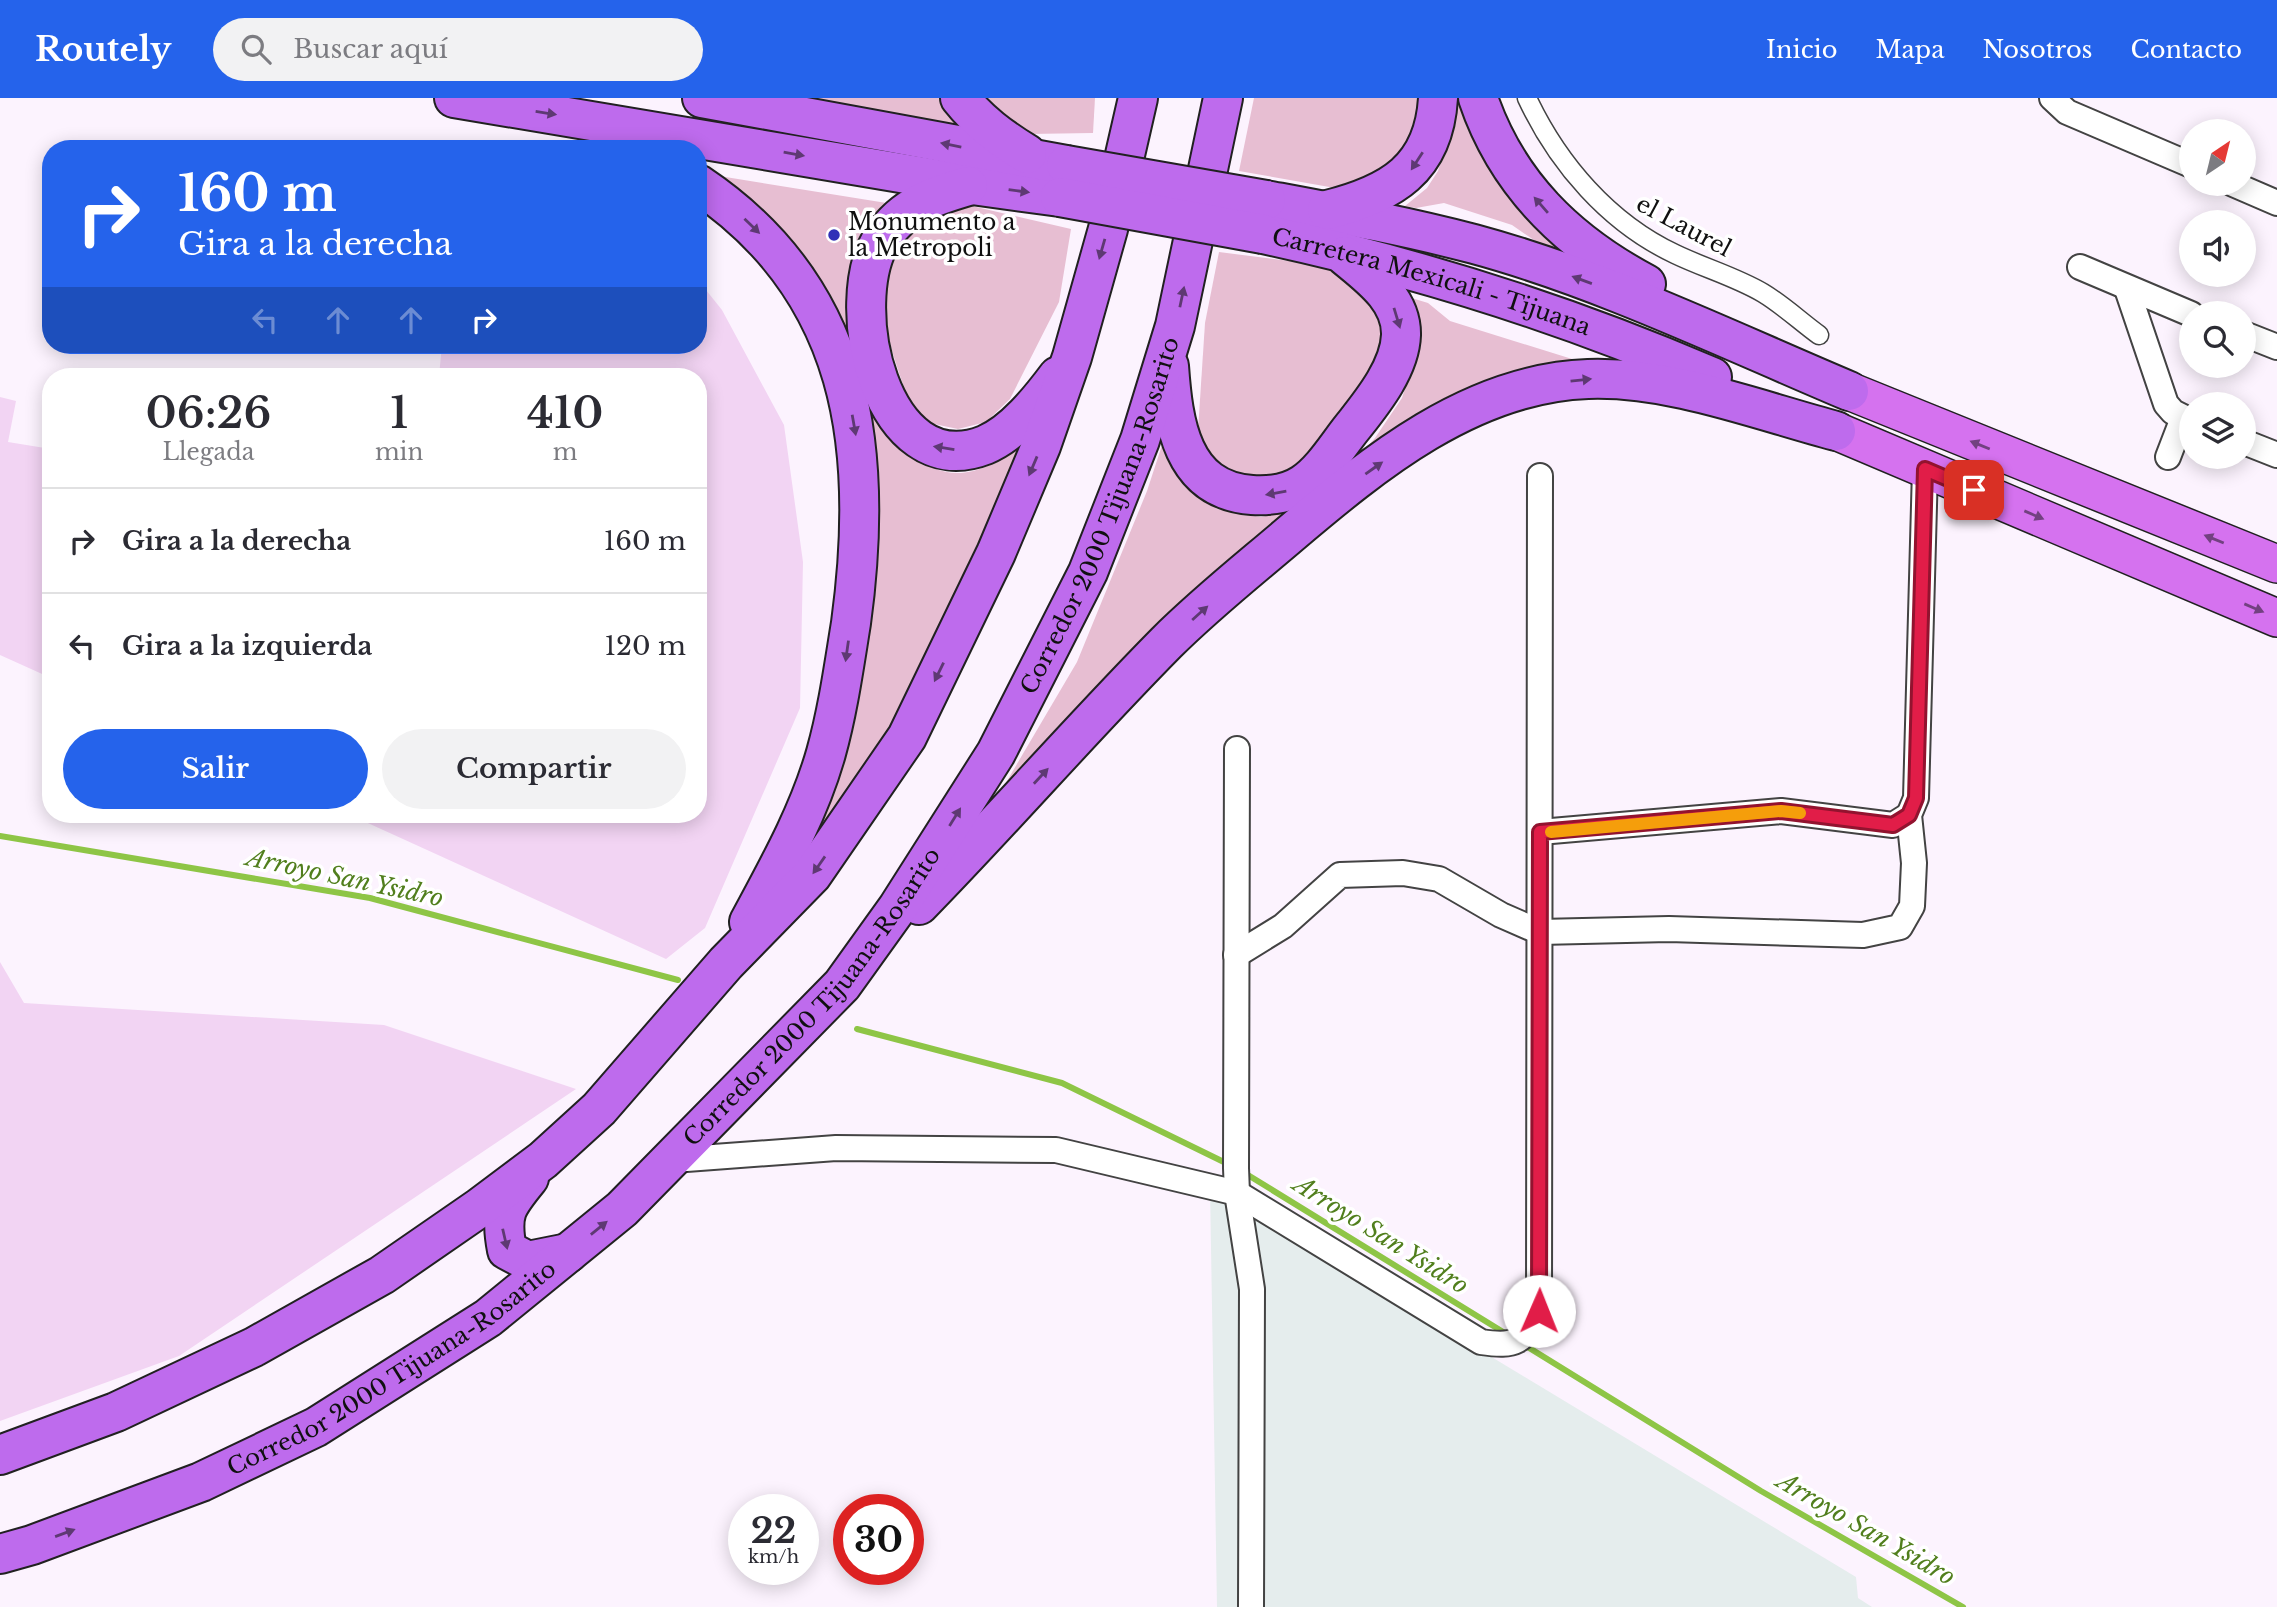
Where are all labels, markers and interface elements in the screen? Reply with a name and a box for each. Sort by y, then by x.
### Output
search box [213,18,703,81]
text: Routely [35,29,171,70]
icon: search [237,30,275,68]
text: Buscar aquí [293,33,448,65]
text: Inicio [1766,35,1837,64]
text: Mapa [1875,35,1944,64]
text: Nosotros [1982,35,2093,64]
text: Contacto [2131,35,2242,64]
one-way arrow [535,108,557,119]
north arrow [2179,119,2256,196]
map controls [2179,119,2256,469]
one-way arrow [940,139,962,150]
one-way arrow [783,149,805,160]
one-way arrow [1410,152,1423,171]
text: 160 m [178,163,337,224]
icon: right [63,168,154,259]
one-way arrow [1008,186,1030,197]
street label: el Laurel [1632,189,1736,263]
one-way arrow [1533,196,1549,214]
place label: Monumento a la Metropoli [848,208,1016,262]
button: sound [2179,210,2256,287]
one-way arrow [743,217,760,234]
street label: Carretera Mexicali - Tijuana [1270,222,1595,341]
text: Gira a la derecha [178,224,452,264]
marker: Monumento a la Metropoli [826,227,842,243]
one-way arrow [1096,238,1107,260]
one-way arrow [1572,274,1593,285]
one-way arrow [1176,286,1187,308]
icon: left [246,301,284,339]
icon: ahead [319,301,357,339]
icon: ahead [392,301,430,339]
icon: right [465,301,503,339]
button: search [2179,301,2256,378]
one-way arrow [1393,308,1403,329]
street label: Corredor 2000 Tijuana-Rosarito [1014,334,1185,699]
one-way arrow [1570,374,1592,385]
text: 06:26 [146,387,271,439]
text: 1 [390,387,408,439]
text: 410 [527,387,603,439]
button: layers [2179,392,2256,469]
one-way arrow [849,414,860,436]
text: Llegada [162,438,255,466]
text: min [375,438,423,466]
text: m [553,438,577,466]
one-way arrow [1969,440,1990,451]
one-way arrow [933,442,955,453]
one-way arrow [1027,455,1038,476]
pin [1944,460,2004,520]
one-way arrow [1365,461,1383,475]
icon: arrive [1955,471,1993,509]
one-way arrow [1265,488,1287,499]
one-way arrow [2023,510,2044,521]
icon: right [63,522,101,560]
text: Gira a la derecha [122,525,351,557]
text: 160 m [604,525,686,557]
one-way arrow [2203,533,2224,544]
one-way arrow [2243,603,2264,614]
one-way arrow [1191,606,1208,621]
icon: left [63,627,101,665]
text: Gira a la izquierda [122,630,372,662]
text: 120 m [604,630,686,662]
one-way arrow [841,640,852,662]
one-way arrow [933,662,944,682]
button: Salir [63,729,368,809]
button: Compartir [382,729,686,809]
one-way arrow [1033,768,1049,785]
one-way arrow [949,808,962,827]
water label: Arroyo San Ysidro [241,842,446,913]
street label: Corredor 2000 Tijuana-Rosarito [678,843,946,1152]
one-way arrow [812,856,826,874]
water label: Arroyo San Ysidro [1286,1168,1474,1300]
one-way arrow [590,1220,608,1236]
one-way arrow [500,1228,511,1250]
street label: Corredor 2000 Tijuana-Rosarito [222,1255,561,1481]
position arrow [1502,1274,1576,1348]
water label: Arroyo San Ysidro [1770,1464,1960,1591]
speed limit sign: 30 [833,1494,924,1585]
text: 22 [751,1509,796,1552]
one-way arrow [54,1527,75,1538]
text: km/h [748,1546,799,1568]

